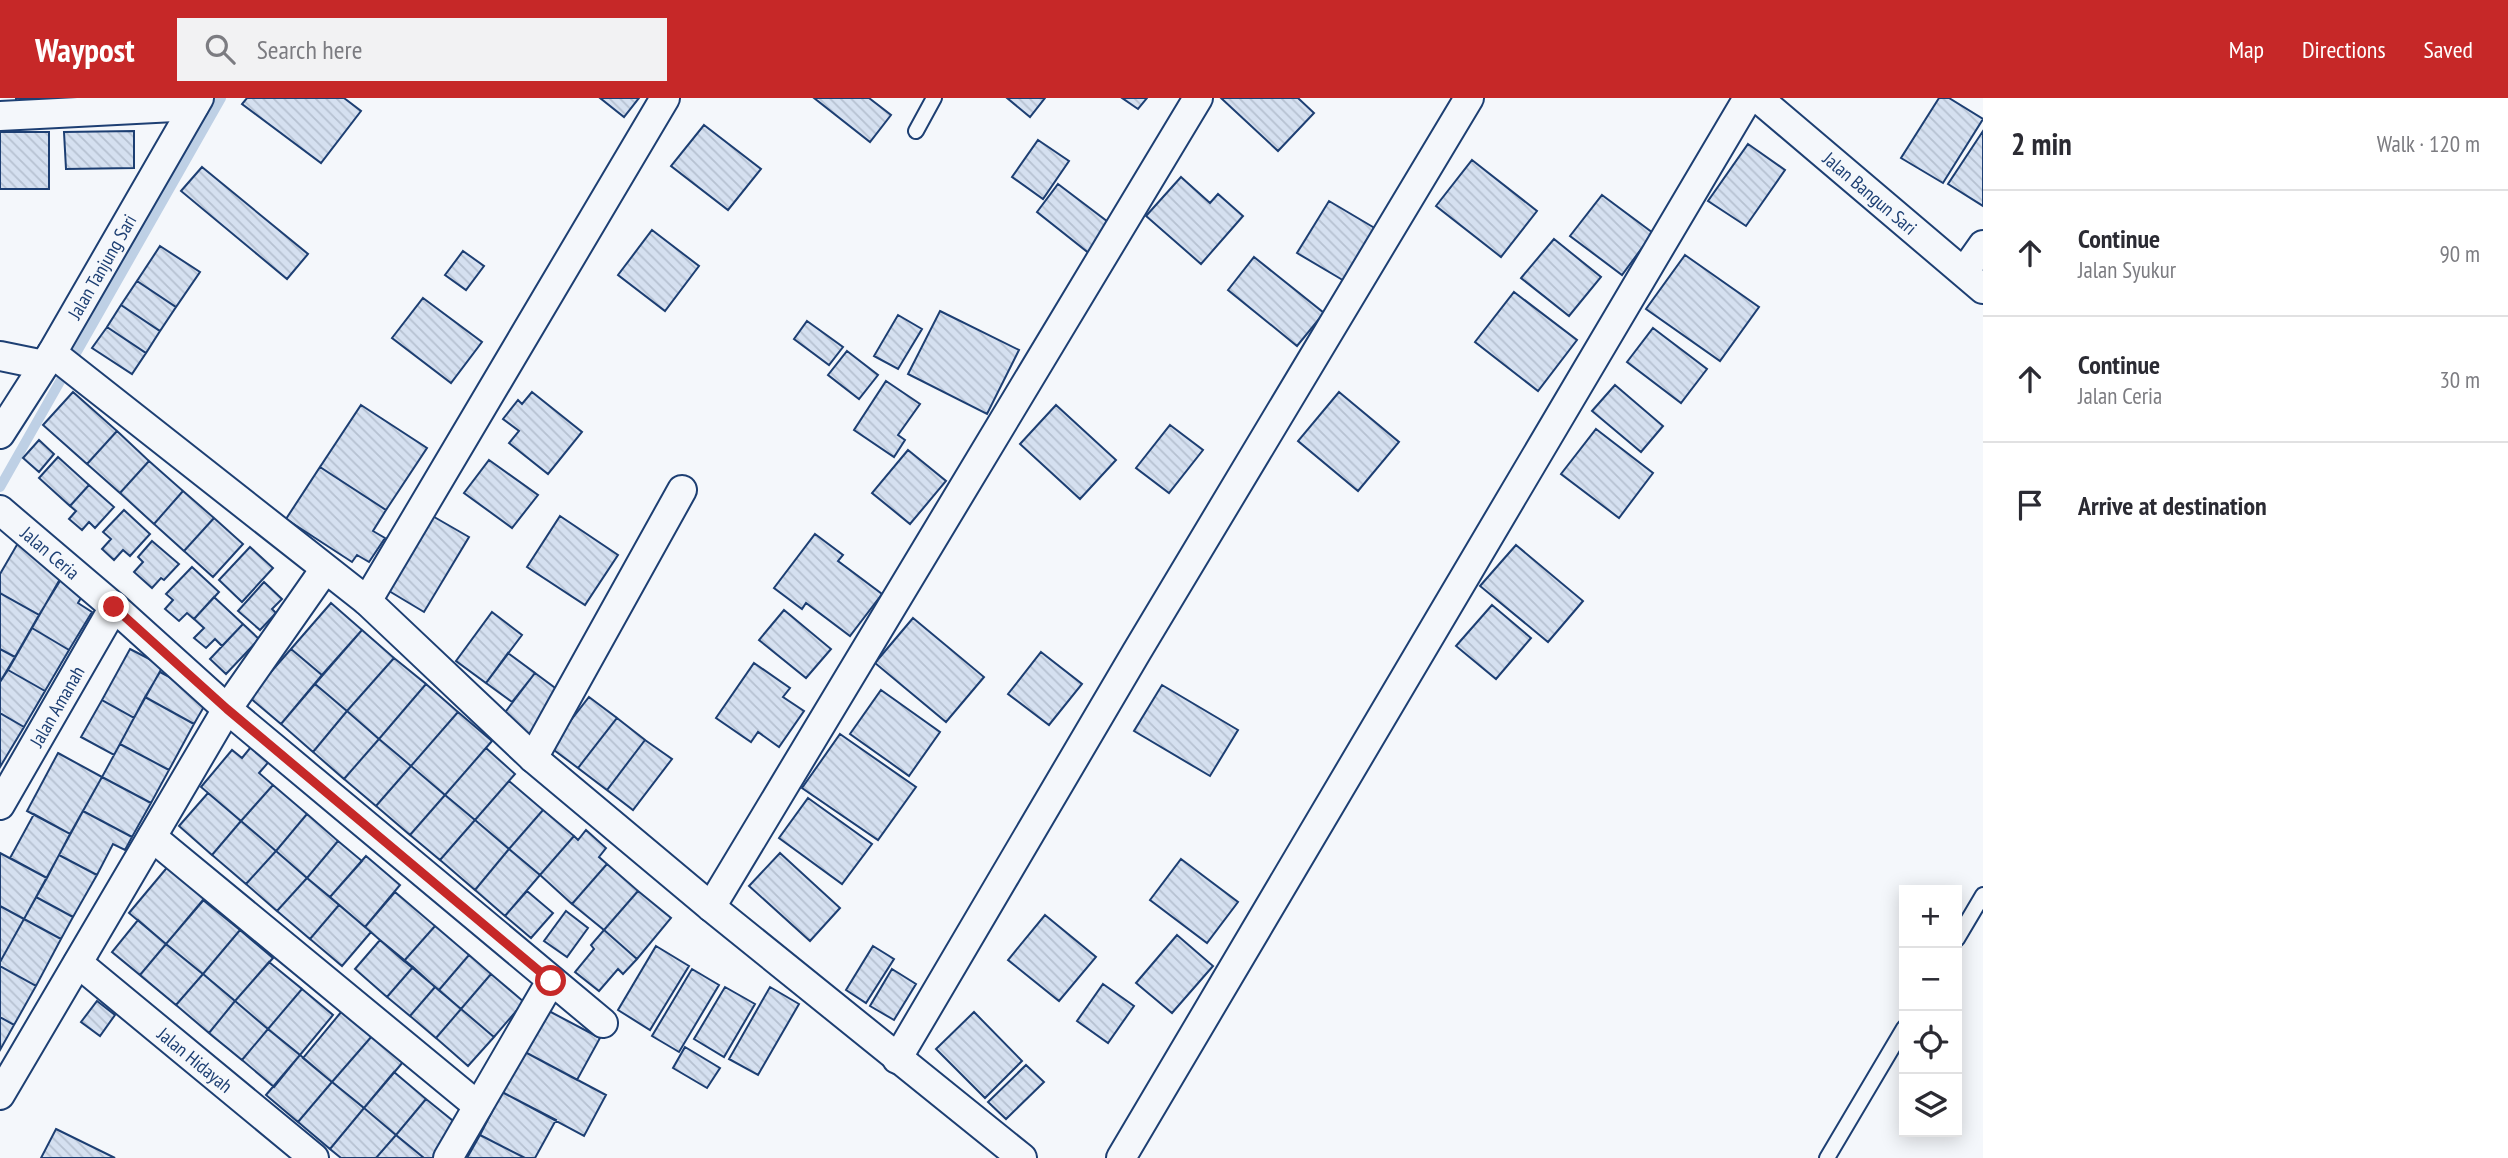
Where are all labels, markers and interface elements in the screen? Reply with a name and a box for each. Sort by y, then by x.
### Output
search box [177,18,667,81]
text: Waypost [35,28,135,71]
icon: search [201,30,239,68]
text: Search here [257,33,362,66]
text: Map [2229,34,2264,65]
text: Directions [2302,34,2386,65]
text: Saved [2424,34,2473,65]
text: 2 min [2011,124,2072,163]
text: Walk · 120 m [2377,129,2480,158]
street label: Jalan Bangun Sari [1818,146,1922,240]
street label: Jalan Tanjung Sari [62,210,141,324]
text: Continue [2078,222,2160,255]
icon: ahead [2011,234,2049,272]
text: 90 m [2439,239,2480,268]
text: Jalan Syukur [2078,255,2176,284]
text: Continue [2078,348,2160,381]
icon: ahead [2011,360,2049,398]
text: 30 m [2439,365,2480,394]
text: Jalan Ceria [2078,381,2162,410]
icon: arrive [2011,486,2049,524]
text: Arrive at destination [2078,489,2267,522]
street label: Jalan Ceria [15,520,85,584]
route end [98,591,129,622]
street label: Jalan Amanah [24,661,90,752]
map controls [1899,885,1962,1137]
button: + [1899,885,1962,948]
button: − [1899,948,1962,1011]
route start [535,965,566,996]
button: locate [1899,1011,1962,1074]
street label: Jalan Hidayah [152,1021,237,1098]
button: layers [1899,1074,1962,1137]

